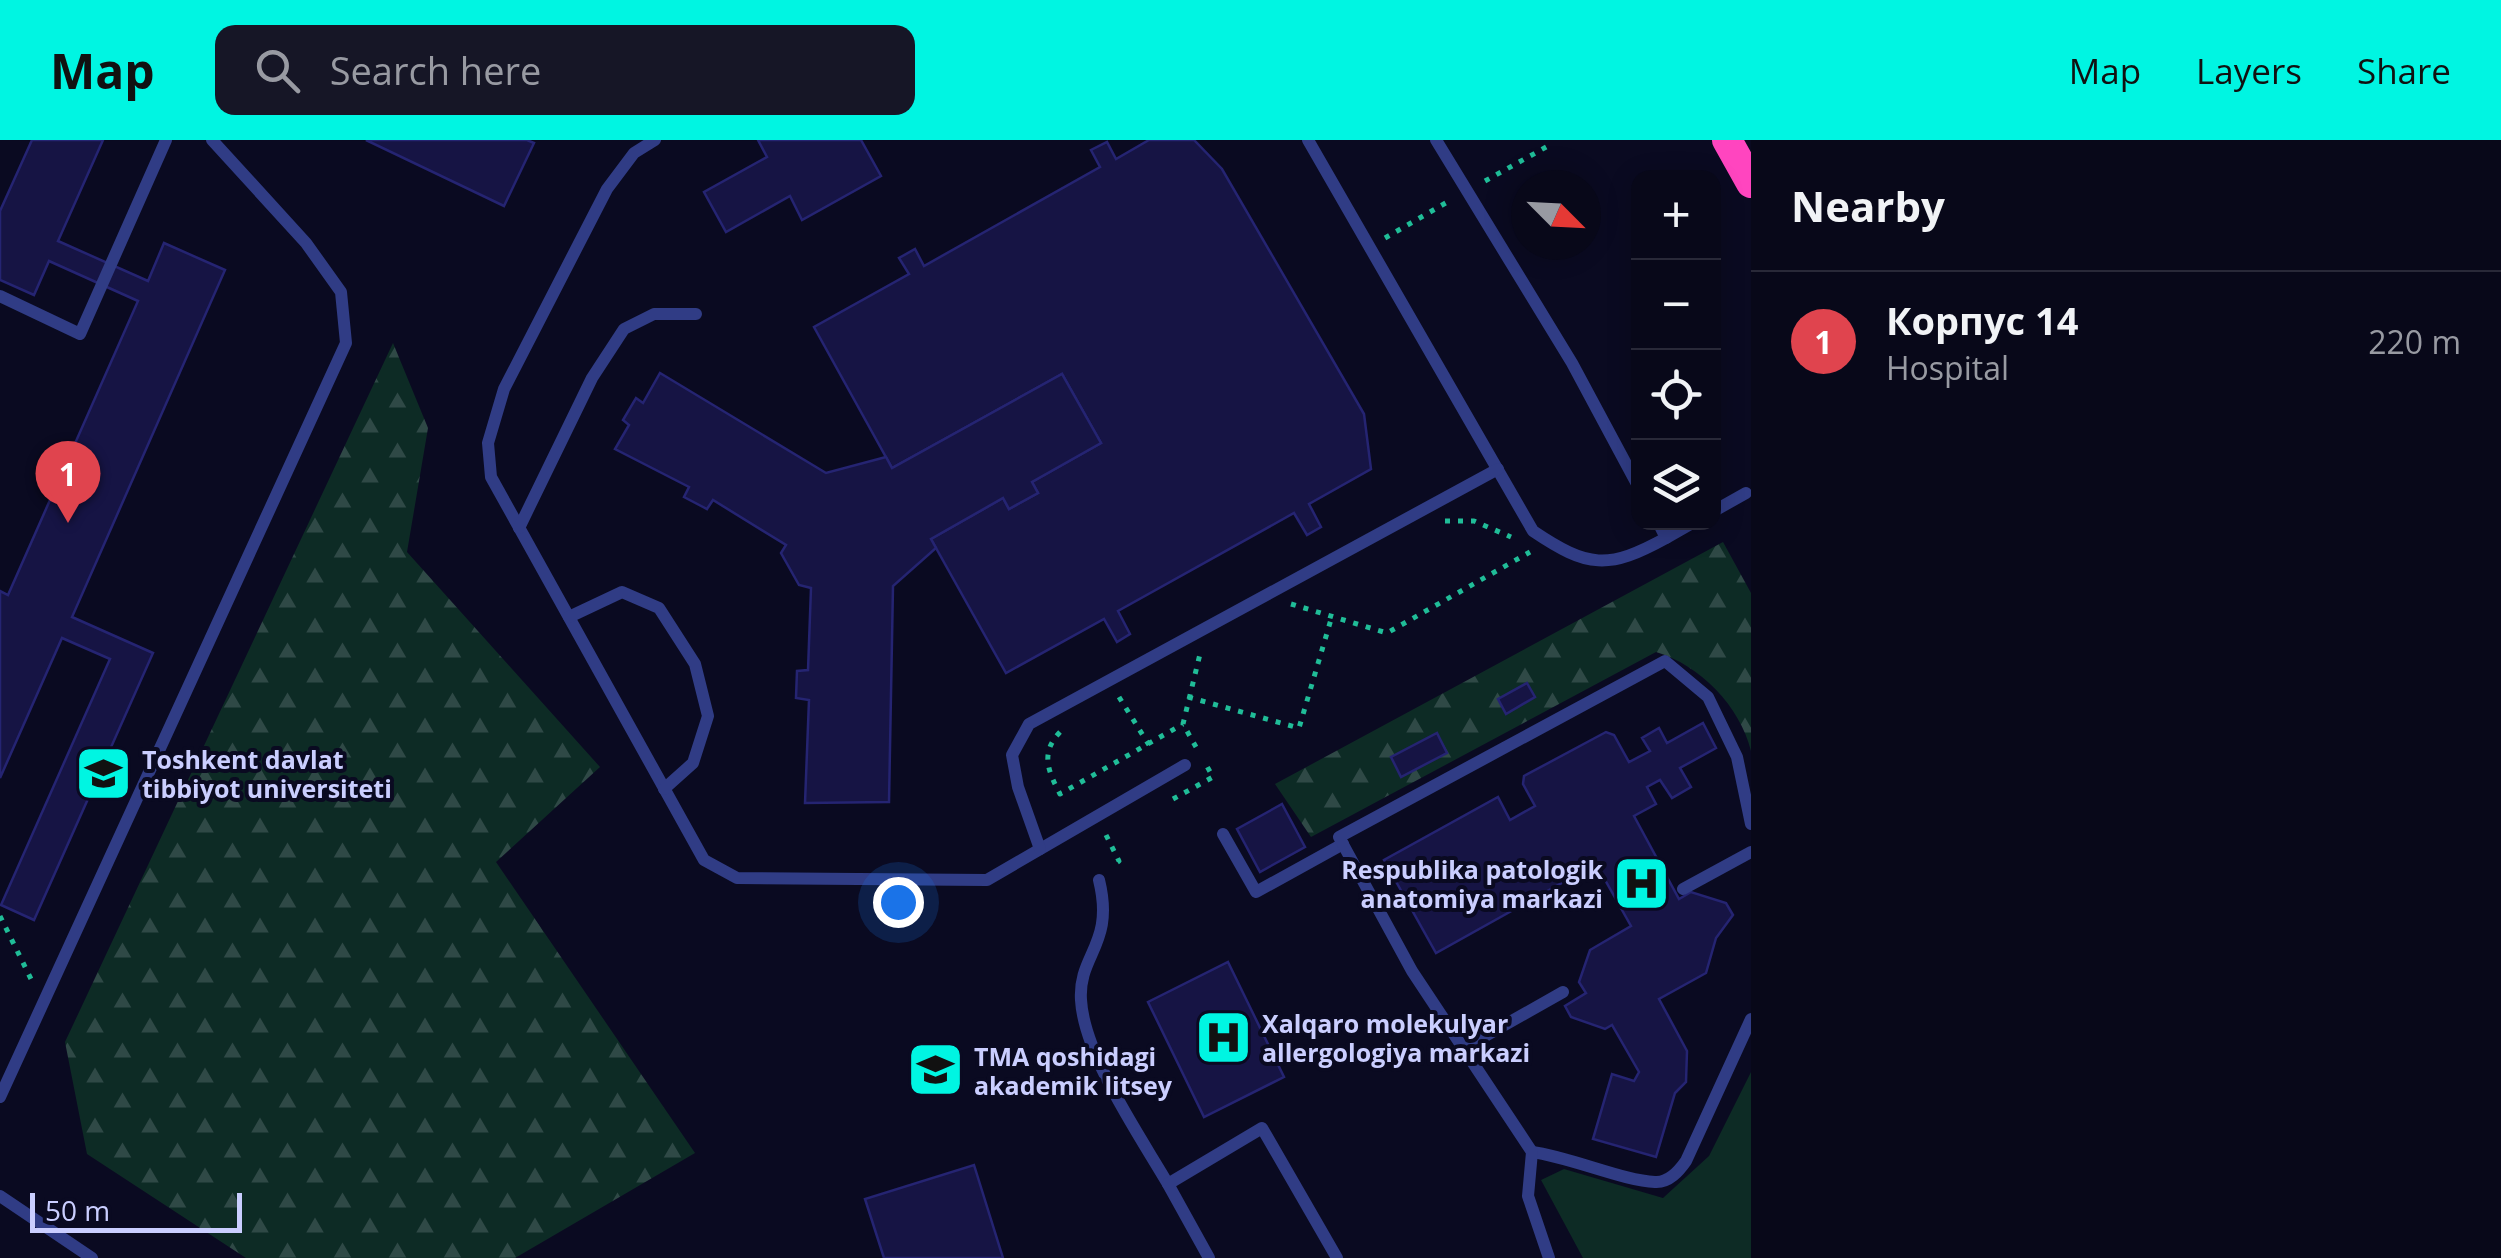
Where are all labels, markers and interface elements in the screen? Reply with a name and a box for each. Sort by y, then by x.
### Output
search box [215,25,915,115]
text: Map [50,38,155,103]
icon: search [250,43,305,98]
text: Search here [330,44,541,96]
text: Map [2069,47,2141,94]
text: Layers [2196,47,2302,94]
text: Share [2357,47,2451,94]
north arrow [1511,170,1601,260]
map controls [1631,170,1721,530]
button: + [1631,170,1721,260]
text: Nearby [1791,177,1945,234]
button: − [1631,260,1721,350]
text: Корпус 14 [1886,294,2078,346]
text: 1 [1814,320,1833,363]
text: 220 m [2368,320,2461,363]
text: Hospital [1886,346,2009,389]
button: locate [1631,350,1721,440]
pin: 1 [36,440,100,523]
button: layers [1631,440,1721,530]
place label: Toshkent davlat tibbiyot universiteti [142,742,392,805]
school or university icon: Toshkent davlat tibbiyot universiteti [73,743,133,803]
place label: Respublika patologik anatomiya markazi [1341,852,1603,915]
hospital icon: Respublika patologik anatomiya markazi [1612,853,1672,913]
your location [873,877,924,928]
place label: Xalqaro molekulyar allergologiya markazi [1262,1006,1530,1069]
hospital icon: Xalqaro molekulyar allergologiya markazi [1193,1007,1253,1067]
place label: TMA qoshidagi akademik litsey [974,1039,1173,1102]
school or university icon: TMA qoshidagi akademik litsey [905,1040,965,1100]
scale bar [30,1188,242,1232]
text: 50 m [45,1191,110,1229]

